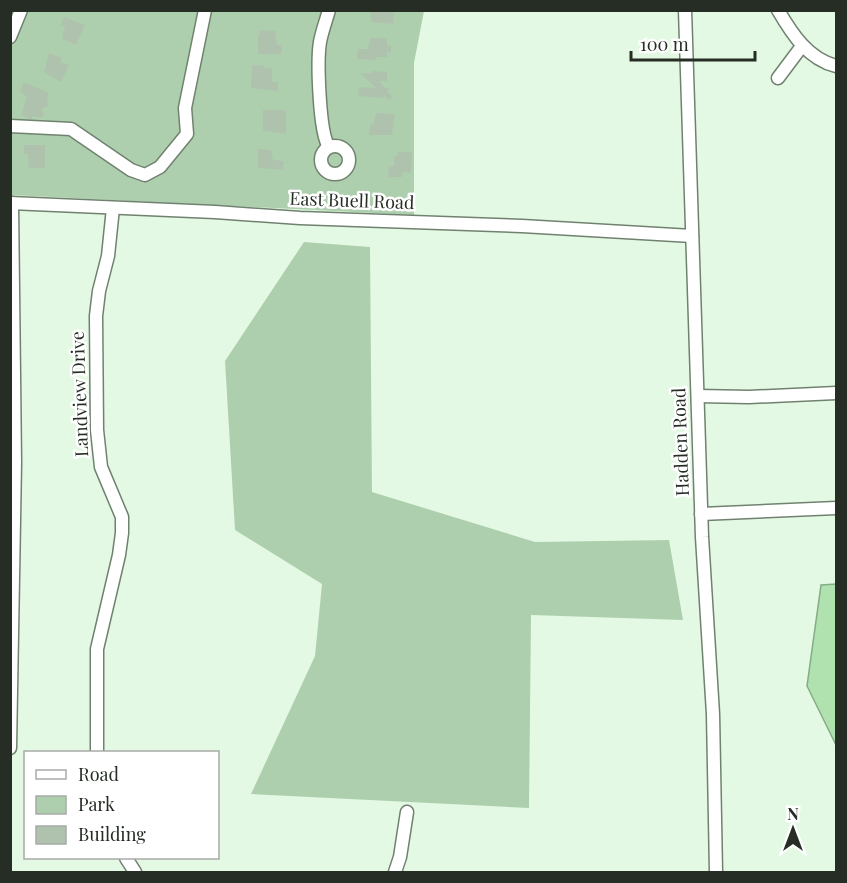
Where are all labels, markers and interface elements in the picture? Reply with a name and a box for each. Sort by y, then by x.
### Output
scale bar [631,24,756,62]
text: 100 m [640,32,689,56]
street label: East Buell Road [289,186,415,214]
street label: Landview Drive [65,331,93,457]
street label: Hadden Road [666,387,694,497]
legend [24,751,219,859]
text: Road [78,762,119,786]
text: Park [78,792,115,816]
north arrow [763,799,823,859]
text: N [787,803,799,824]
text: Building [78,822,146,846]

